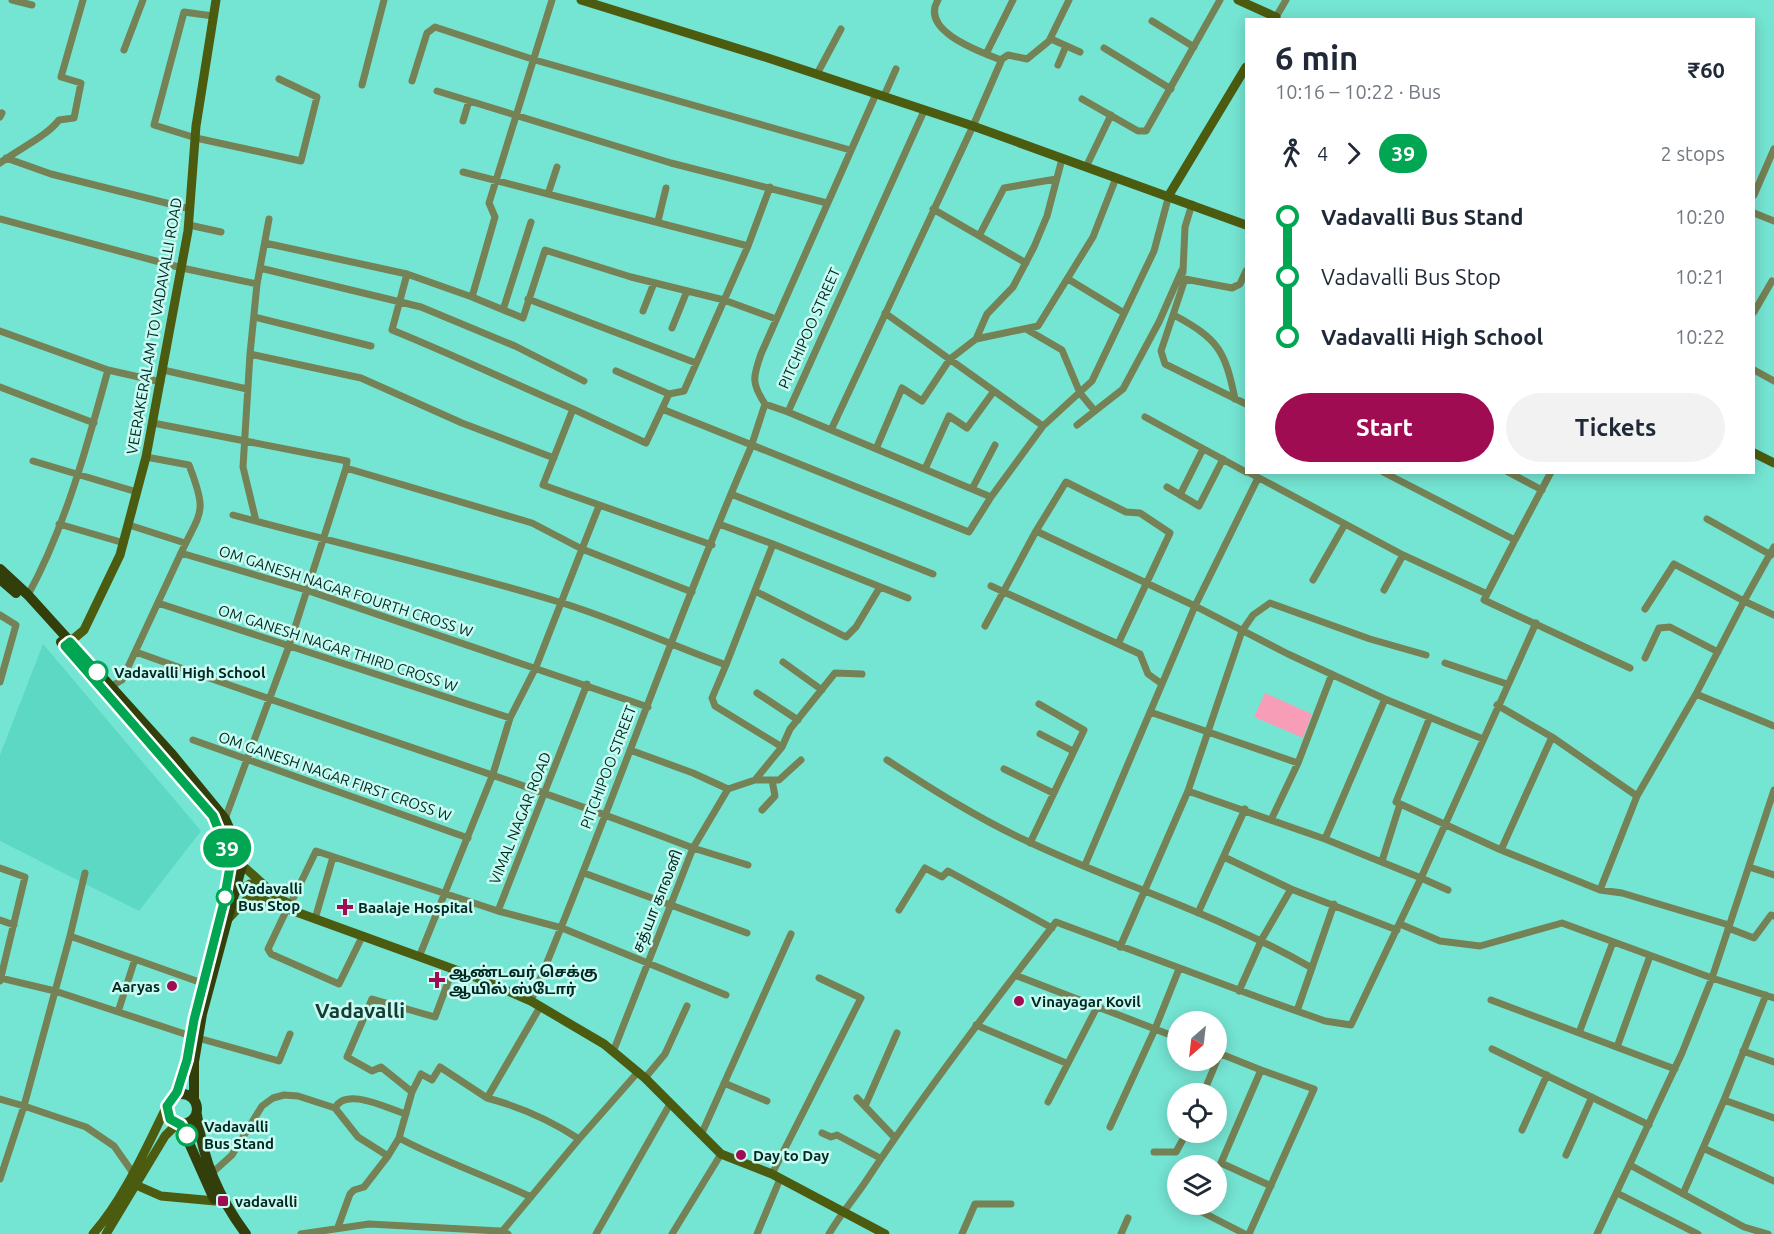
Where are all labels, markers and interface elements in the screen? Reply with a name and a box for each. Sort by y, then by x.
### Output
text: 6 min [1275,39,1358,76]
text: ₹60 [1688,57,1725,82]
text: 10:16 – 10:22 · Bus [1275,80,1441,103]
icon: walk [1275,137,1308,170]
icon: forward [1337,137,1370,170]
text: 39 [1391,141,1415,165]
text: 4 [1317,142,1328,165]
text: 2 stops [1661,142,1725,165]
street label: VEERAKERALAM TO VADAVALLI ROAD [123,196,185,456]
text: Vadavalli Bus Stand [1321,204,1523,229]
text: 10:20 [1675,205,1725,228]
street label: PITCHIPOO STREET [775,264,844,391]
text: Vadavalli Bus Stop [1321,264,1501,289]
text: 10:21 [1675,265,1725,288]
text: Vadavalli High School [1321,324,1543,349]
text: 10:22 [1675,325,1725,348]
button: Start [1275,393,1494,462]
button: Tickets [1506,393,1725,462]
street label: OM GANESH NAGAR FOURTH CROSS W [217,542,475,640]
street label: OM GANESH NAGAR THIRD CROSS W [216,601,460,695]
marker: Vadavalli High School [86,661,108,683]
place label: Vadavalli High School [114,664,266,681]
street label: PITCHIPOO STREET [577,702,640,831]
street label: OM GANESH NAGAR FIRST CROSS W [216,728,454,824]
street label: VIMAL NAGAR ROAD [486,749,554,887]
line badge: 39 [200,828,254,868]
text: 39 [215,836,239,860]
street label: சத்யா காலனி [629,847,687,956]
place label: Vadavalli Bus Stop [238,880,302,914]
marker: Vadavalli Bus Stop [216,888,234,906]
marker: Baalaje Hospital [336,898,354,916]
place label: Baalaje Hospital [358,899,473,916]
place label: ஆண்டவர் செக்கு ஆயில் ஸ்டோர் [449,963,598,999]
marker: ஆண்டவர் செக்கு ஆயில் ஸ்டோர் [430,973,444,987]
place label: Aaryas [112,978,160,995]
marker: Aaryas [165,979,179,993]
place label: Vinayagar Kovil [1031,993,1141,1010]
marker: Vinayagar Kovil [1012,994,1026,1008]
district label: Vadavalli [315,998,405,1022]
north arrow [1167,1011,1227,1071]
map controls [1167,1011,1227,1215]
button: locate [1167,1083,1227,1143]
place label: Vadavalli Bus Stand [204,1118,274,1152]
marker: Vadavalli Bus Stand [176,1124,198,1146]
place label: Day to Day [753,1147,829,1164]
marker: Day to Day [734,1148,748,1162]
button: layers [1167,1155,1227,1215]
place label: vadavalli [235,1193,297,1210]
marker: vadavalli [216,1194,230,1208]

